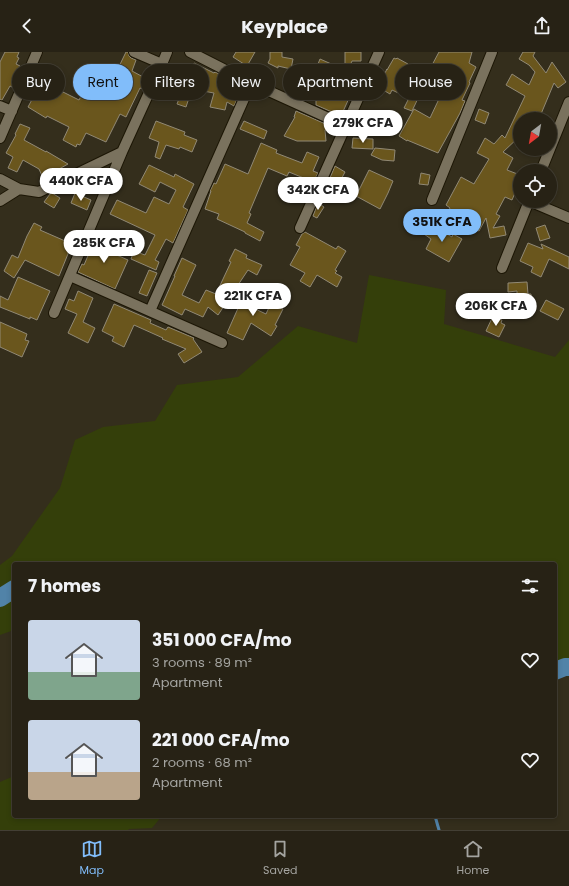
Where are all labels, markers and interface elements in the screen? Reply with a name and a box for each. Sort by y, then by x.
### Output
text: Keyplace [241,14,328,39]
icon: back [16,15,38,37]
icon: share [531,15,553,37]
chip: Buy [12,64,65,100]
chip: Rent [73,64,133,100]
chip: Filters [141,64,209,100]
chip: New [217,64,275,100]
chip: Apartment [283,64,387,100]
chip: House [395,64,466,100]
pin: 279K CFA [322,110,404,144]
north arrow [513,112,557,156]
map controls [513,112,557,208]
text: 279K CFA [333,113,393,132]
button: locate [513,164,557,208]
pin: 440K CFA [40,168,122,202]
text: 440K CFA [49,171,113,190]
pin: 342K CFA [277,177,359,211]
text: 342K CFA [287,180,349,199]
pin: 351K CFA [401,209,483,243]
text: 351K CFA [412,212,472,231]
pin: 285K CFA [63,230,145,264]
text: 285K CFA [73,233,135,252]
pin: 221K CFA [212,283,294,317]
text: 221K CFA [224,286,282,305]
pin: 206K CFA [455,293,537,327]
text: 206K CFA [465,296,527,315]
text: 7 homes [28,574,101,598]
icon: filters [519,575,541,597]
text: 351 000 CFA/mo [152,628,292,652]
icon: home [60,636,108,684]
icon: heart [519,649,541,671]
text: 3 rooms · 89 m² [152,653,252,672]
text: Apartment [152,673,222,692]
text: 221 000 CFA/mo [152,728,290,752]
icon: home [60,736,108,784]
icon: heart [519,749,541,771]
text: 2 rooms · 68 m² [152,753,252,772]
text: Apartment [152,773,222,792]
tab: Map [80,838,104,879]
tab: Saved [263,838,297,879]
tab: Home [457,838,489,879]

